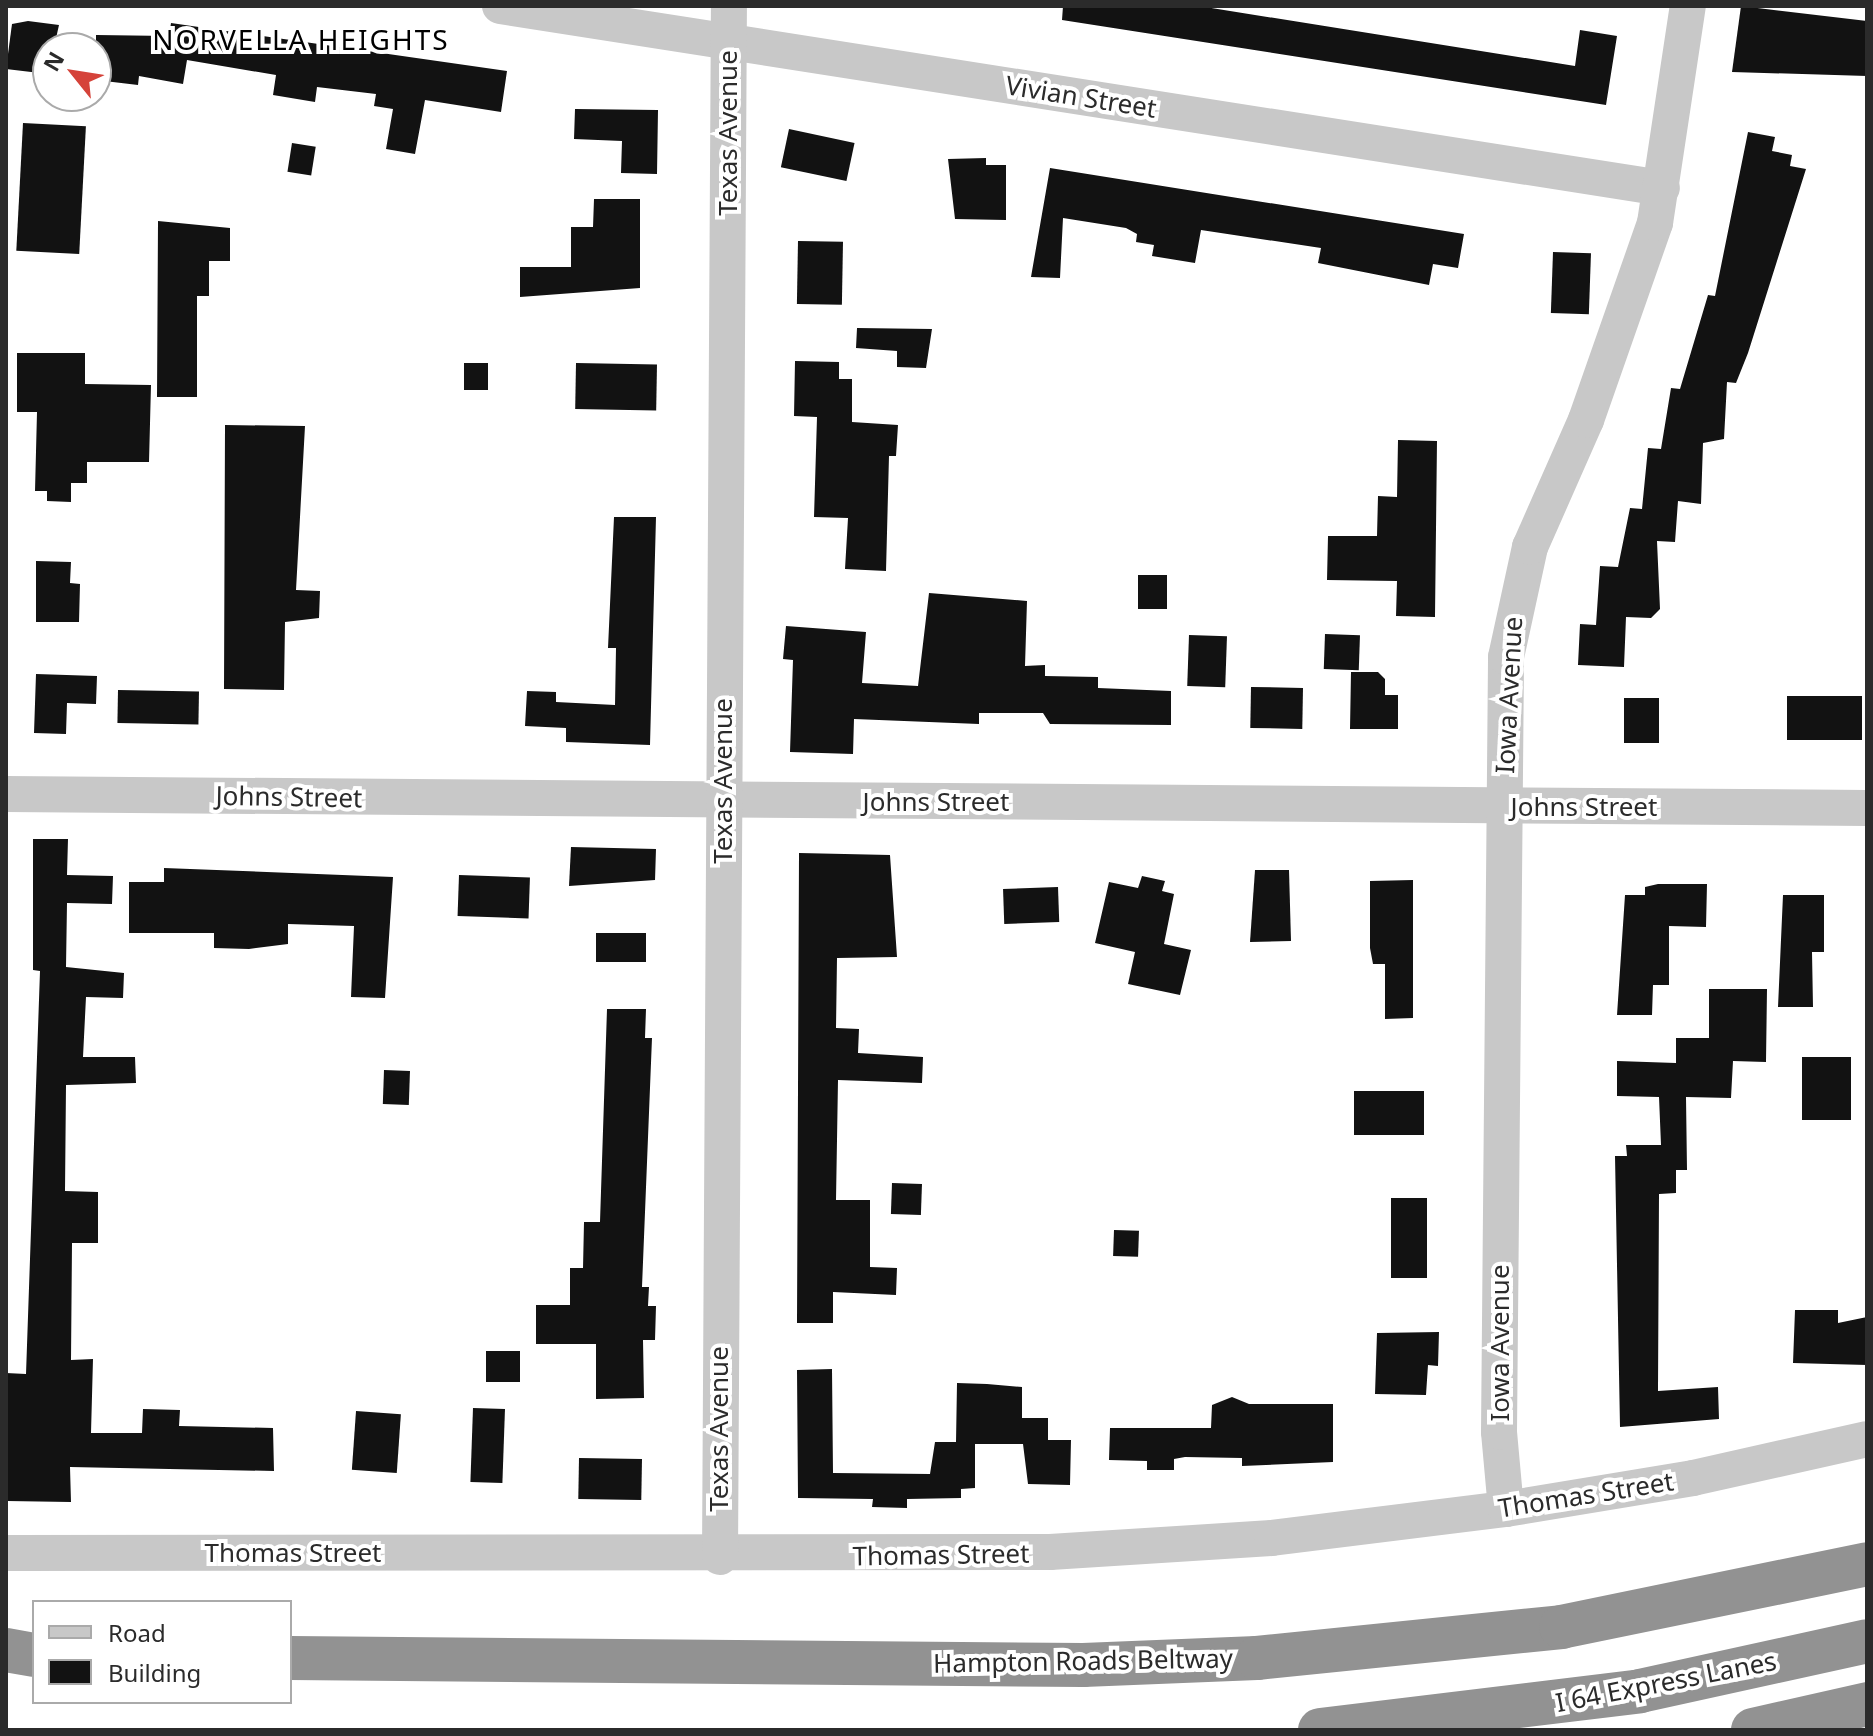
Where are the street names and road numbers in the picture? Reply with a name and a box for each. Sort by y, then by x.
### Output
street label: Texas Avenue [712,50,744,216]
street label: Vivian Street [1003,70,1159,124]
street label: Iowa Avenue [1489,616,1529,774]
street label: Texas Avenue [707,698,739,864]
street label: Johns Street [215,780,363,814]
street label: Johns Street [863,786,1009,818]
street label: Johns Street [1511,791,1657,823]
street label: Iowa Avenue [1484,1264,1516,1422]
street label: Texas Avenue [703,1346,735,1512]
street label: Thomas Street [1496,1466,1676,1524]
street label: Thomas Street [205,1537,381,1569]
street label: Thomas Street [852,1538,1030,1572]
street label: Hampton Roads Beltway [933,1643,1233,1679]
street label: I 64 Express Lanes [1553,1645,1779,1719]

